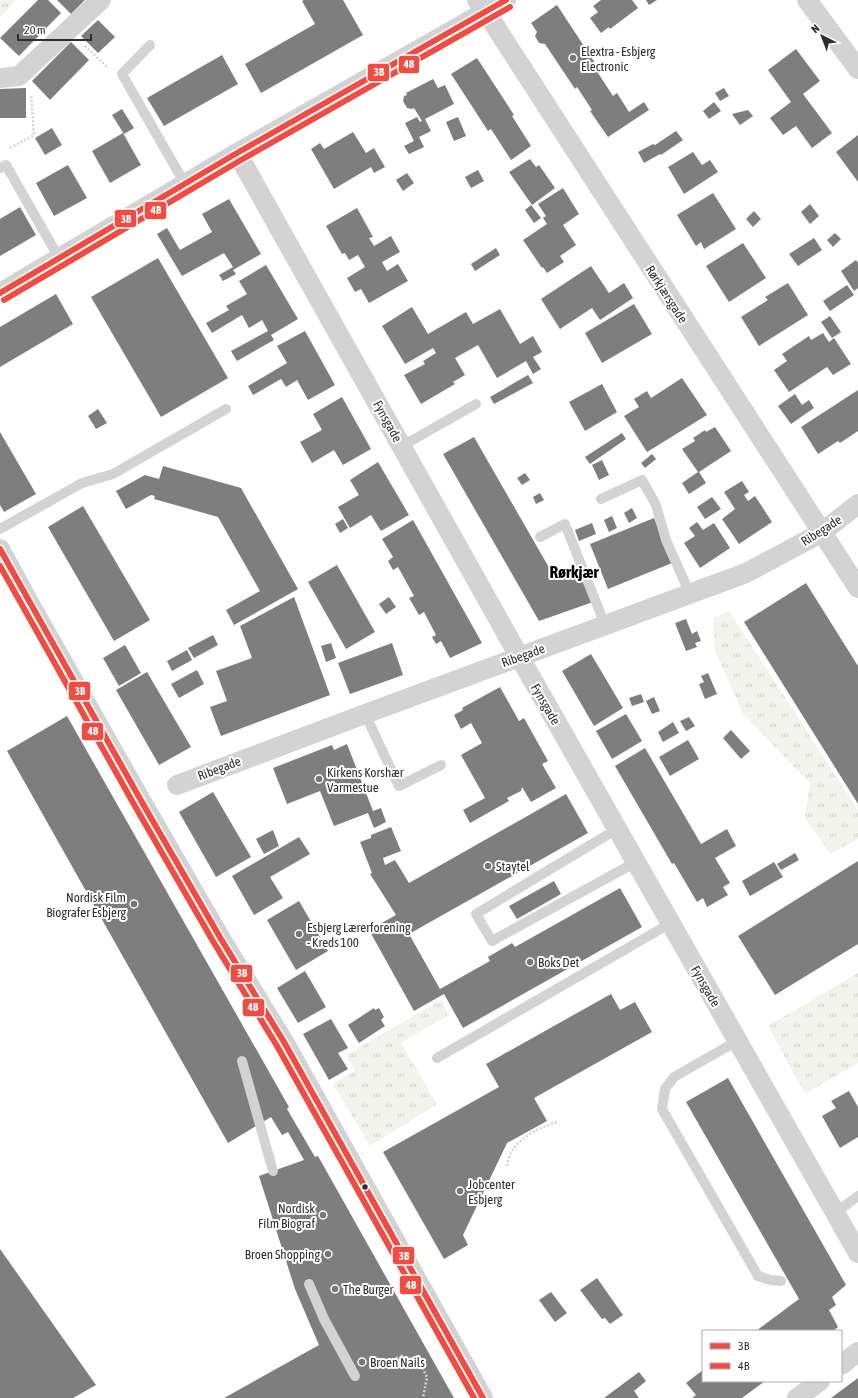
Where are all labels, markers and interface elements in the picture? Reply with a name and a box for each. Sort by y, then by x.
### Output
scale bar [18,16,91,42]
north arrow [802,16,842,56]
text: N [809,22,822,35]
text: 20 m [24,23,46,37]
place label: Elextra - Esbjerg Electronic [581,44,656,74]
marker: Elextra - Esbjerg Electronic [568,53,578,63]
line badge: 4B [398,55,420,74]
text: 4B [403,58,415,70]
line badge: 3B [367,63,390,82]
text: 3B [374,66,385,78]
line badge: 4B [144,201,167,220]
text: 4B [150,204,162,216]
line badge: 3B [114,209,137,228]
text: 3B [121,213,132,225]
street label: Rørkjærsgade [642,263,691,326]
street label: Fynsgade [370,398,405,445]
street label: Ribegade [798,512,844,549]
district label: Rørkjær [550,562,599,582]
street label: Ribegade [499,641,547,670]
line badge: 3B [68,681,91,701]
street label: Fynsgade [528,681,563,728]
text: 3B [75,685,86,697]
line badge: 4B [81,722,104,741]
text: 4B [87,725,99,737]
street label: Ribegade [195,753,243,784]
place label: Kirkens Korshær Varmestue [327,765,404,795]
marker: Kirkens Korshær Varmestue [314,774,324,784]
place label: Staytel [496,859,530,874]
marker: Staytel [483,861,493,871]
place label: Nordisk Film Biografer Esbjerg [46,890,126,920]
marker: Nordisk Film Biografer Esbjerg [129,899,139,909]
place label: Esbjerg Lærerforening - Kreds 100 [307,920,411,950]
marker: Esbjerg Lærerforening - Kreds 100 [294,929,304,939]
place label: Boks Det [538,955,580,970]
marker: Boks Det [525,957,535,967]
street label: Fynsgade [688,963,723,1010]
line badge: 3B [230,964,253,983]
text: 3B [237,967,248,979]
line badge: 4B [242,998,265,1017]
text: 4B [247,1001,259,1013]
place label: Jobcenter Esbjerg [468,1177,515,1207]
unlabelled marker [360,1182,370,1192]
marker: Jobcenter Esbjerg [455,1186,465,1196]
place label: Nordisk Film Biograf [258,1201,315,1231]
marker: Nordisk Film Biograf [318,1210,328,1220]
line badge: 3B [392,1246,415,1265]
place label: Broen Shopping [245,1247,320,1262]
marker: Broen Shopping [323,1249,333,1259]
text: 3B [399,1250,410,1262]
line badge: 4B [399,1275,422,1295]
text: 4B [405,1279,417,1291]
place label: The Burger [343,1282,394,1297]
marker: The Burger [330,1284,340,1294]
legend [702,1330,842,1382]
text: 3B [738,1339,750,1353]
place label: Broen Nails [370,1355,425,1370]
marker: Broen Nails [357,1357,367,1367]
text: 4B [738,1359,750,1373]

